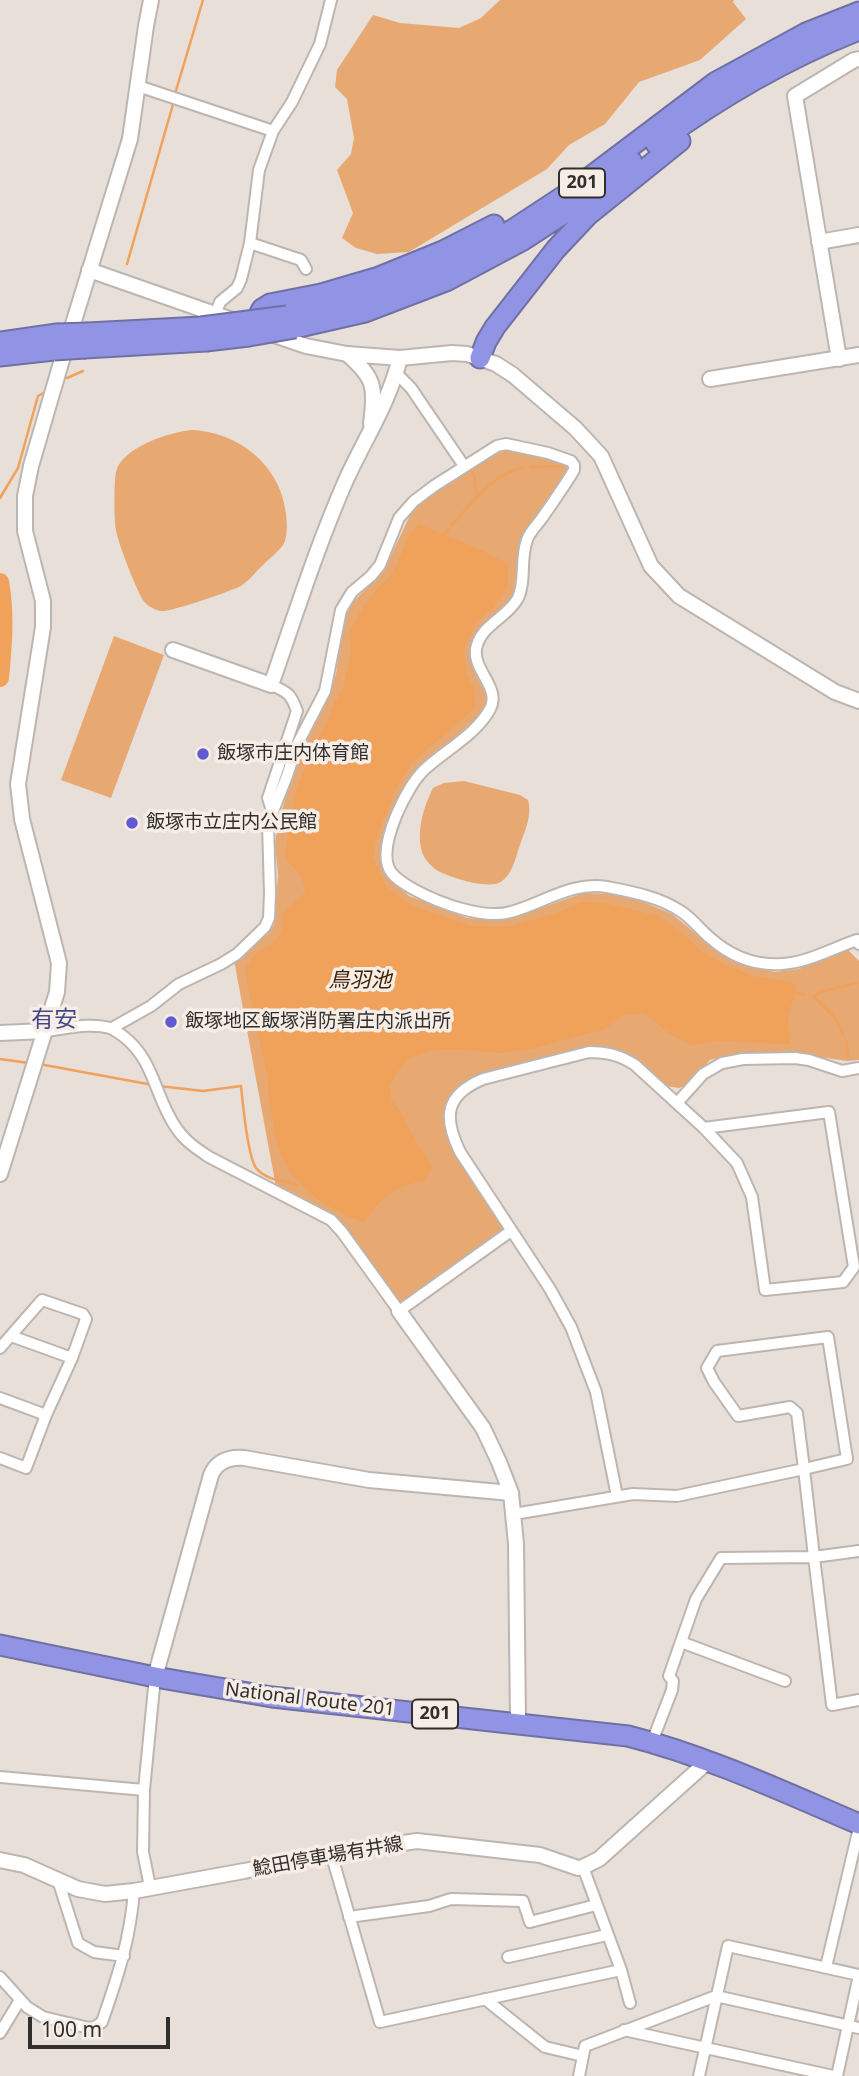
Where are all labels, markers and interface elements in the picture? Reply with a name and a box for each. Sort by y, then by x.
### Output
road number: 201 [559,168,605,198]
place label: 飯塚市庄内体育館 [217,743,369,765]
marker: 飯塚市庄内体育館 [195,746,211,762]
place label: 飯塚市立庄内公民館 [146,812,317,834]
marker: 飯塚市立庄内公民館 [124,815,140,831]
water label: 鳥羽池 [329,968,391,994]
district label: 有安 [31,1006,77,1034]
place label: 飯塚地区飯塚消防署庄内派出所 [185,1011,451,1033]
marker: 飯塚地区飯塚消防署庄内派出所 [163,1014,179,1030]
street label: National Route 201 [224,1678,396,1722]
road number: 201 [412,1700,458,1728]
street label: 鯰田停車場有井線 [251,1833,405,1881]
scale bar [32,2002,173,2046]
text: 100 m [41,2015,102,2043]

